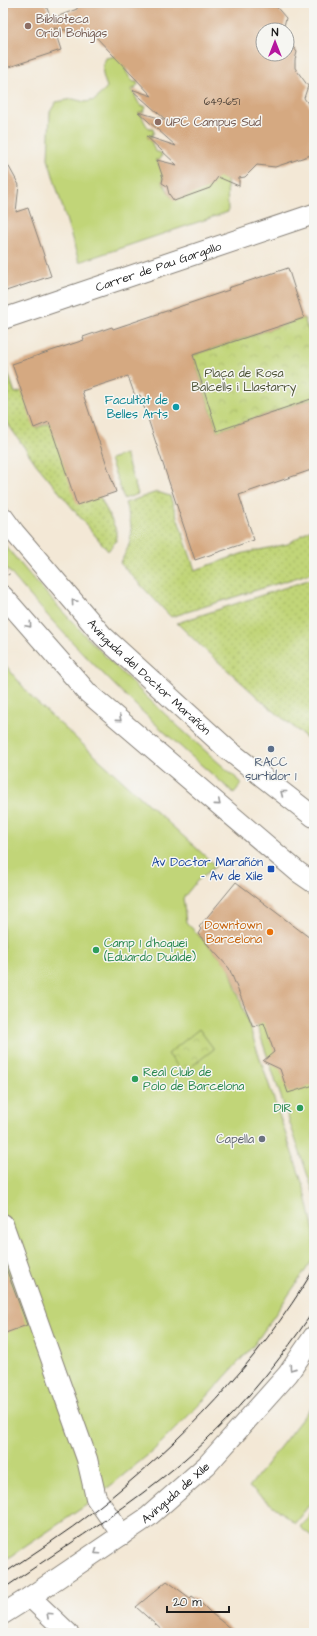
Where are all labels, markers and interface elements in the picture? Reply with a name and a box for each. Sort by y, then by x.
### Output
place label: Biblioteca Oriol Bohigas [36,11,107,43]
marker: Biblioteca Oriol Bohigas [23,21,33,31]
north arrow [255,22,295,62]
text: N [272,25,279,40]
house number: 649-651 [204,95,241,109]
place label: UPC Campus Sud [166,114,261,131]
marker: UPC Campus Sud [153,117,163,127]
street label: Carrer de Pau Gargallo [93,238,224,296]
park label: Plaça de Rosa Balcells i Llastarry [192,365,297,397]
place label: Facultat de Belles Arts [105,392,169,423]
marker: Facultat de Belles Arts [171,402,181,412]
one-way arrow [71,599,78,606]
street label: Avinguda del Doctor Marañón [83,616,214,739]
one-way arrow [24,621,31,628]
one-way arrow [114,714,121,721]
marker: RACC surtidor 1 [266,744,276,754]
place label: RACC surtidor 1 [245,754,297,785]
one-way arrow [280,790,287,798]
one-way arrow [213,799,220,806]
place label: Av Doctor Marañón - Av de Xile [152,854,264,885]
marker: Av Doctor Marañón - Av de Xile [266,864,276,874]
place label: Downtown Barcelona [204,917,262,948]
marker: Downtown Barcelona [265,927,275,937]
place label: Camp 1 d'hoquei (Eduardo Dualde) [104,935,196,966]
marker: Camp 1 d'hoquei (Eduardo Dualde) [91,945,101,955]
place label: Real Club de Polo de Barcelona [143,1064,244,1095]
marker: Real Club de Polo de Barcelona [130,1074,140,1084]
place label: DIR [274,1100,292,1117]
marker: DIR [295,1103,305,1113]
place label: Capella [216,1131,254,1148]
marker: Capella [257,1134,267,1144]
one-way arrow [289,1364,297,1371]
street label: Avinguda de Xile [138,1458,214,1528]
one-way arrow [94,1548,101,1555]
scale bar [167,1588,229,1614]
text: 20 m [173,1594,202,1611]
one-way arrow [46,1612,54,1620]

